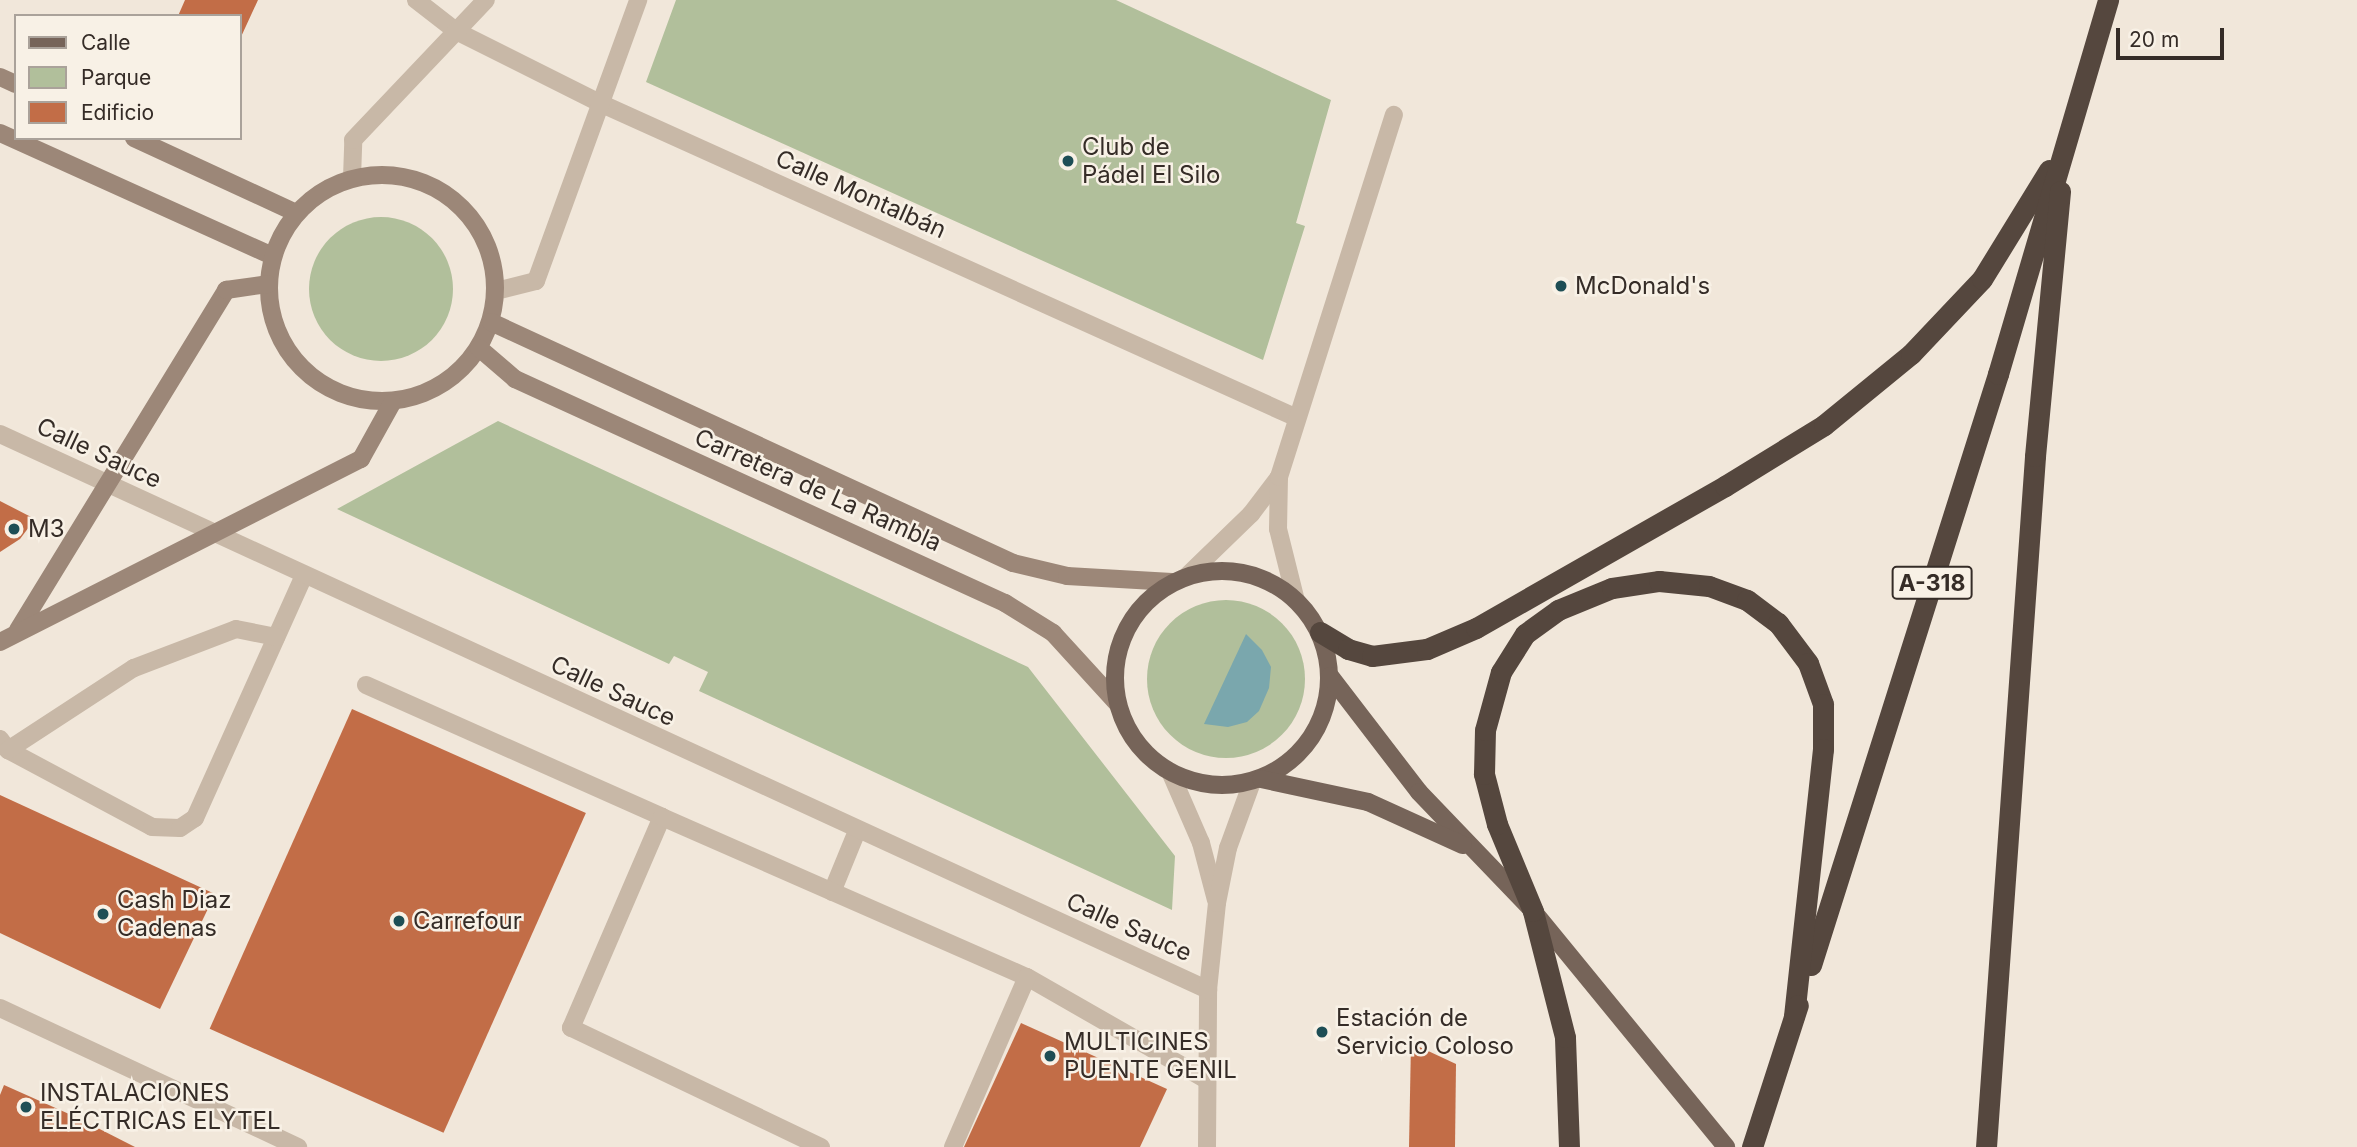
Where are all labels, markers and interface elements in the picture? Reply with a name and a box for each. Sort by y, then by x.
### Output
legend [14,14,242,140]
scale bar [2119,14,2228,58]
text: 20 m [2129,27,2179,52]
text: Calle [81,30,131,55]
text: Parque [81,65,151,90]
text: Edificio [81,100,154,125]
place label: Club de Pádel El Silo [1082,133,1220,189]
street label: Calle Montalbán [771,144,951,244]
marker: Club de Pádel El Silo [1060,153,1076,169]
place label: McDonald's [1575,272,1710,300]
marker: McDonald's [1553,278,1569,294]
street label: Calle Sauce [32,412,166,494]
street label: Carretera de La Rambla [690,423,946,557]
place label: M3 [28,515,65,543]
marker: M3 [6,521,22,537]
road number: A-318 [1890,564,1974,603]
street label: Calle Sauce [546,650,680,732]
place label: Cash Diaz Cadenas [117,886,231,942]
street label: Calle Sauce [1062,887,1196,967]
marker: Cash Diaz Cadenas [95,906,111,922]
place label: Carrefour [413,907,522,935]
marker: Carrefour [391,913,407,929]
place label: Estación de Servicio Coloso [1336,1004,1514,1060]
marker: Estación de Servicio Coloso [1314,1024,1330,1040]
place label: MULTICINES PUENTE GENIL [1064,1028,1237,1084]
marker: MULTICINES PUENTE GENIL [1042,1048,1058,1064]
place label: INSTALACIONES ELÉCTRICAS ELYTEL [40,1079,281,1135]
marker: INSTALACIONES ELÉCTRICAS ELYTEL [18,1099,34,1115]

